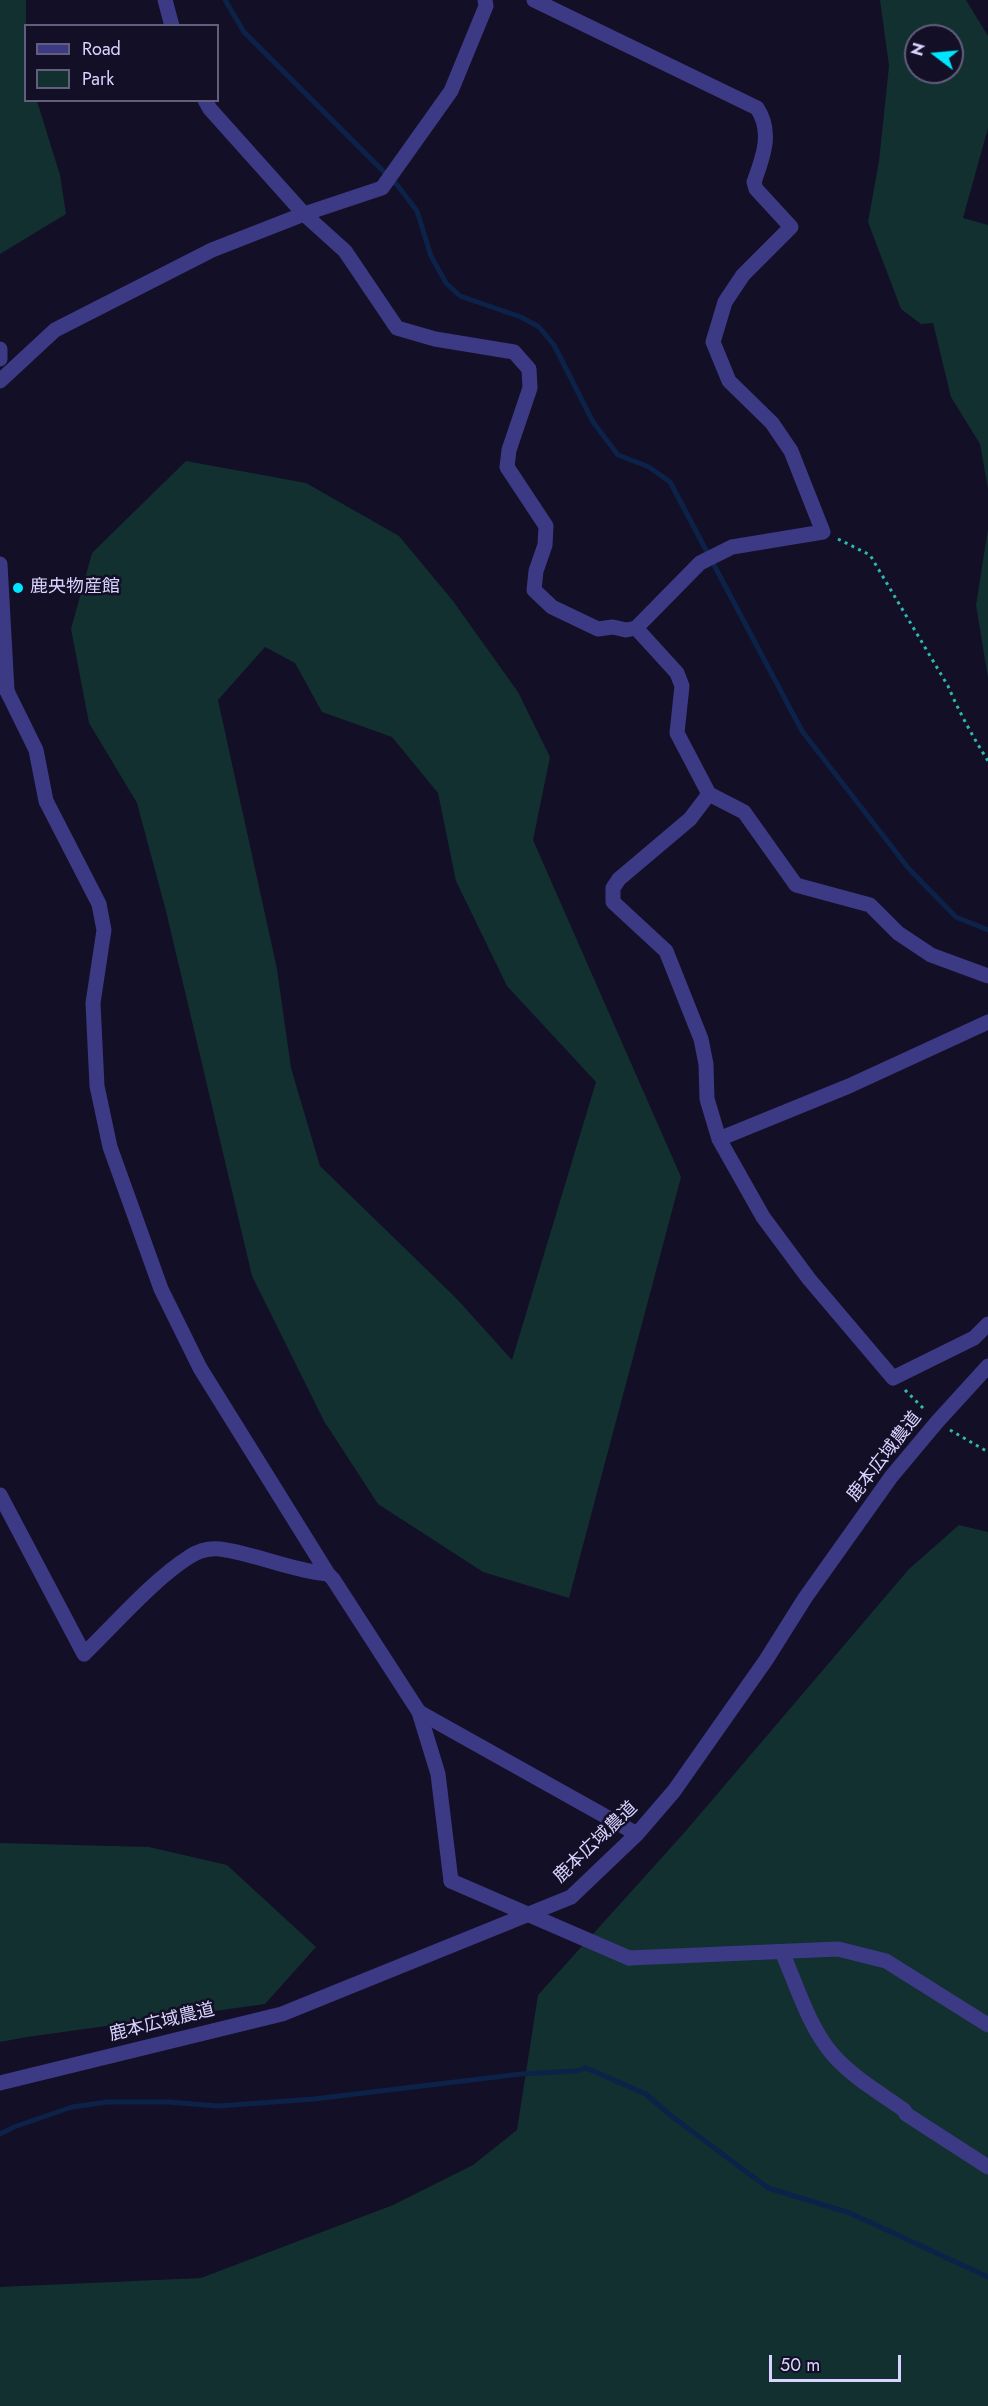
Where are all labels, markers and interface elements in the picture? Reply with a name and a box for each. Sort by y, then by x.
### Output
legend [24,24,219,102]
north arrow [904,24,964,84]
text: Road [82,36,121,62]
text: N [905,40,931,59]
text: Park [82,66,114,92]
place label: 鹿央物産館 [30,577,120,599]
marker: 鹿央物産館 [11,581,25,595]
street label: 鹿本広域農道 [843,1408,927,1506]
street label: 鹿本広域農道 [550,1798,642,1888]
street label: 鹿本広域農道 [107,1999,217,2047]
scale bar [772,2343,904,2381]
text: 50 m [780,2352,820,2378]

